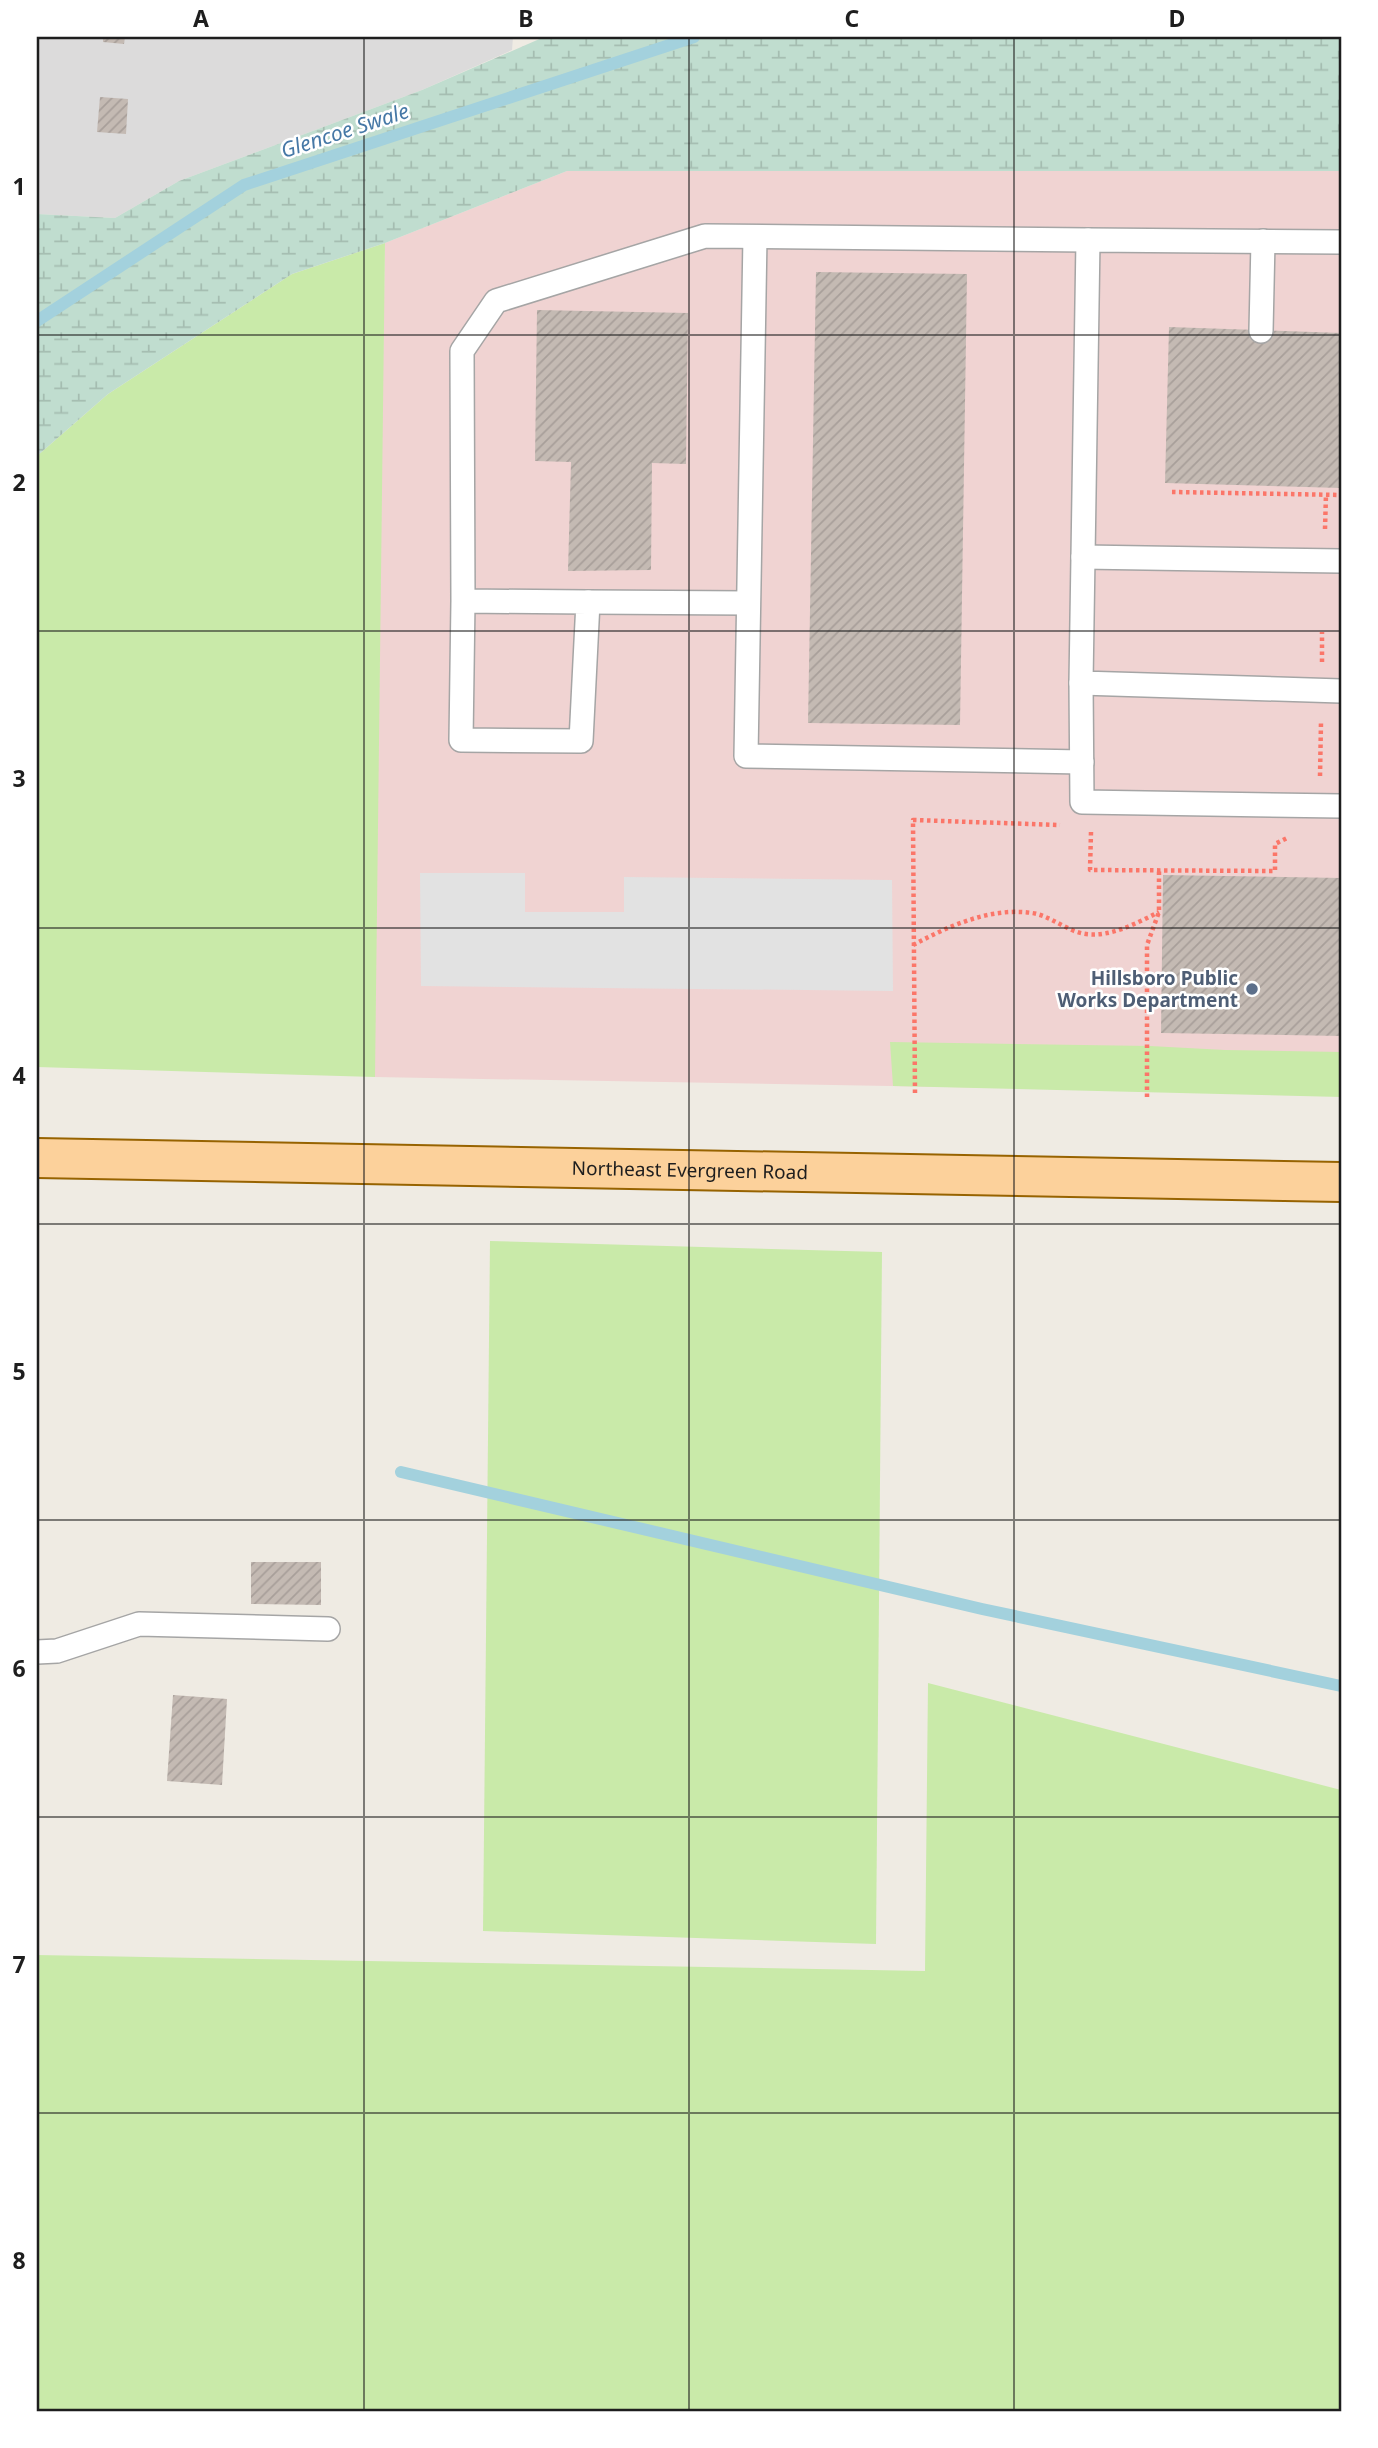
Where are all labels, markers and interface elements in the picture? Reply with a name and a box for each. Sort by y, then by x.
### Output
text: A [193,2,209,34]
text: B [518,2,534,34]
text: C [845,2,860,34]
text: D [1169,2,1185,34]
water label: Glencoe Swale [277,96,412,164]
text: 1 [12,170,26,202]
text: 2 [12,466,26,498]
text: 3 [12,762,26,794]
place label: Hillsboro Public Works Department [1058,965,1238,1013]
marker: Hillsboro Public Works Department [1244,981,1260,997]
text: 4 [12,1059,26,1091]
street label: Northeast Evergreen Road [571,1155,808,1185]
text: 5 [12,1355,26,1387]
text: 6 [12,1652,26,1684]
text: 7 [12,1948,26,1980]
text: 8 [12,2244,26,2276]

